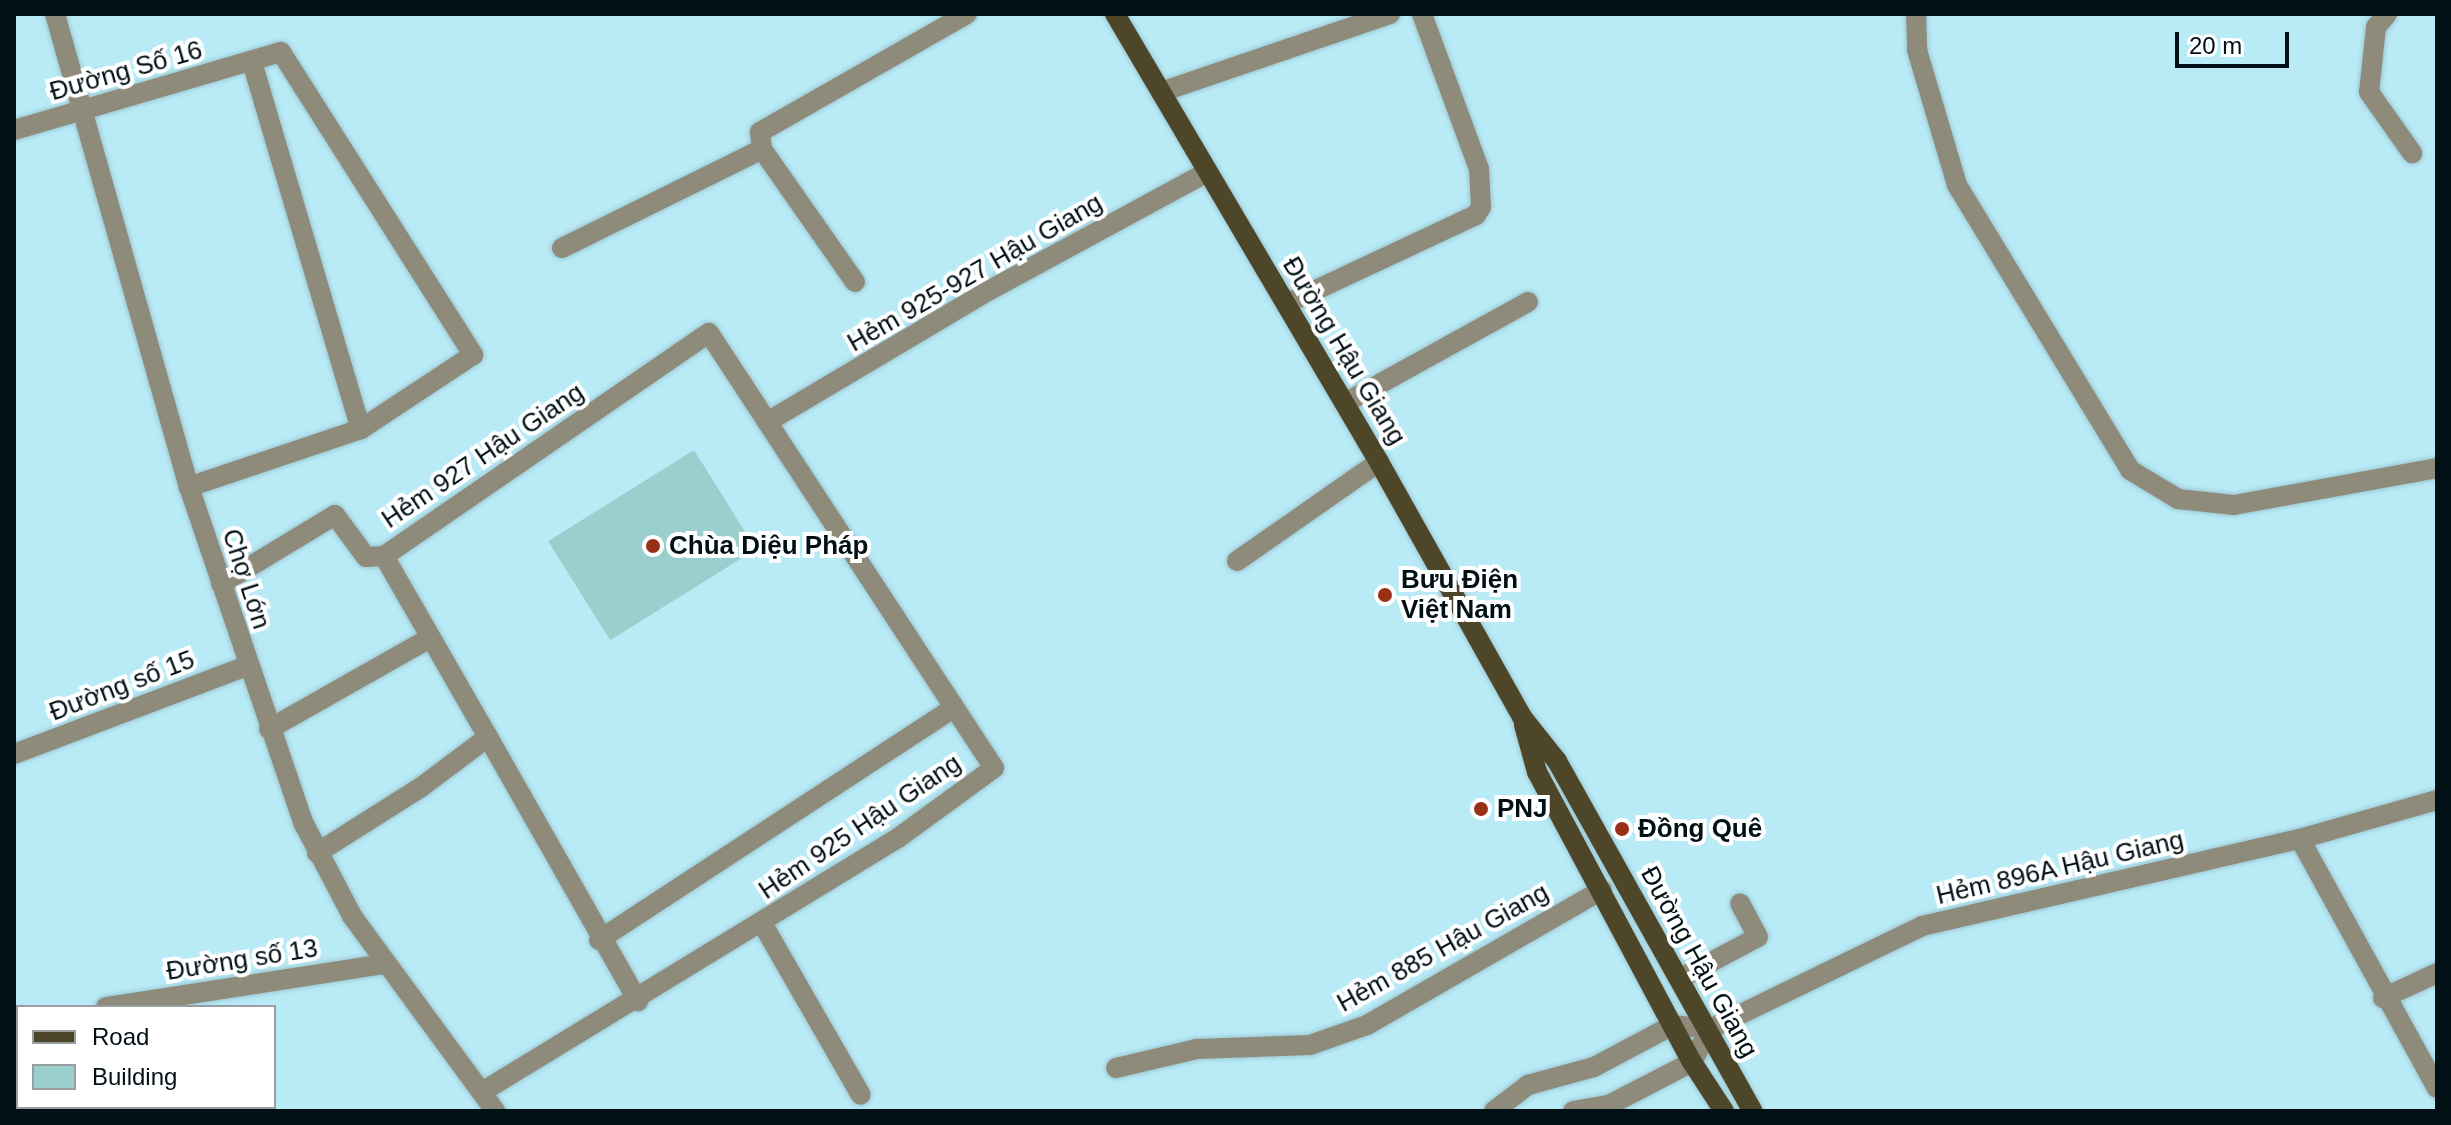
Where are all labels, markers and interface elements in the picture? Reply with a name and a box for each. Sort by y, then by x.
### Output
scale bar [2179,16,2293,66]
text: 20 m [2189,32,2242,59]
street label: Đường Số 16 [46,34,206,108]
street label: Hẻm 925-927 Hậu Giang [842,187,1108,359]
street label: Đường Hậu Giang [1276,251,1412,451]
street label: Hẻm 927 Hậu Giang [376,377,590,535]
street label: Chợ Lớn [215,525,277,633]
place label: Chùa Diệu Pháp [669,530,868,562]
marker: Chùa Diệu Pháp [644,537,662,555]
place label: Bưu Điện Việt Nam [1401,564,1518,626]
marker: Bưu Điện Việt Nam [1376,586,1394,604]
street label: Đường số 15 [45,644,199,728]
street label: Hẻm 925 Hậu Giang [753,748,967,906]
place label: PNJ [1497,793,1548,825]
marker: PNJ [1472,800,1490,818]
place label: Đồng Quê [1638,813,1762,845]
marker: Đồng Quê [1613,820,1631,838]
street label: Hẻm 896A Hậu Giang [1933,824,2187,912]
street label: Đường Hậu Giang [1634,861,1764,1063]
street label: Hẻm 885 Hậu Giang [1332,877,1554,1019]
street label: Đường số 13 [164,933,320,987]
legend [16,1005,276,1109]
text: Road [92,1023,149,1050]
text: Building [92,1063,177,1090]

